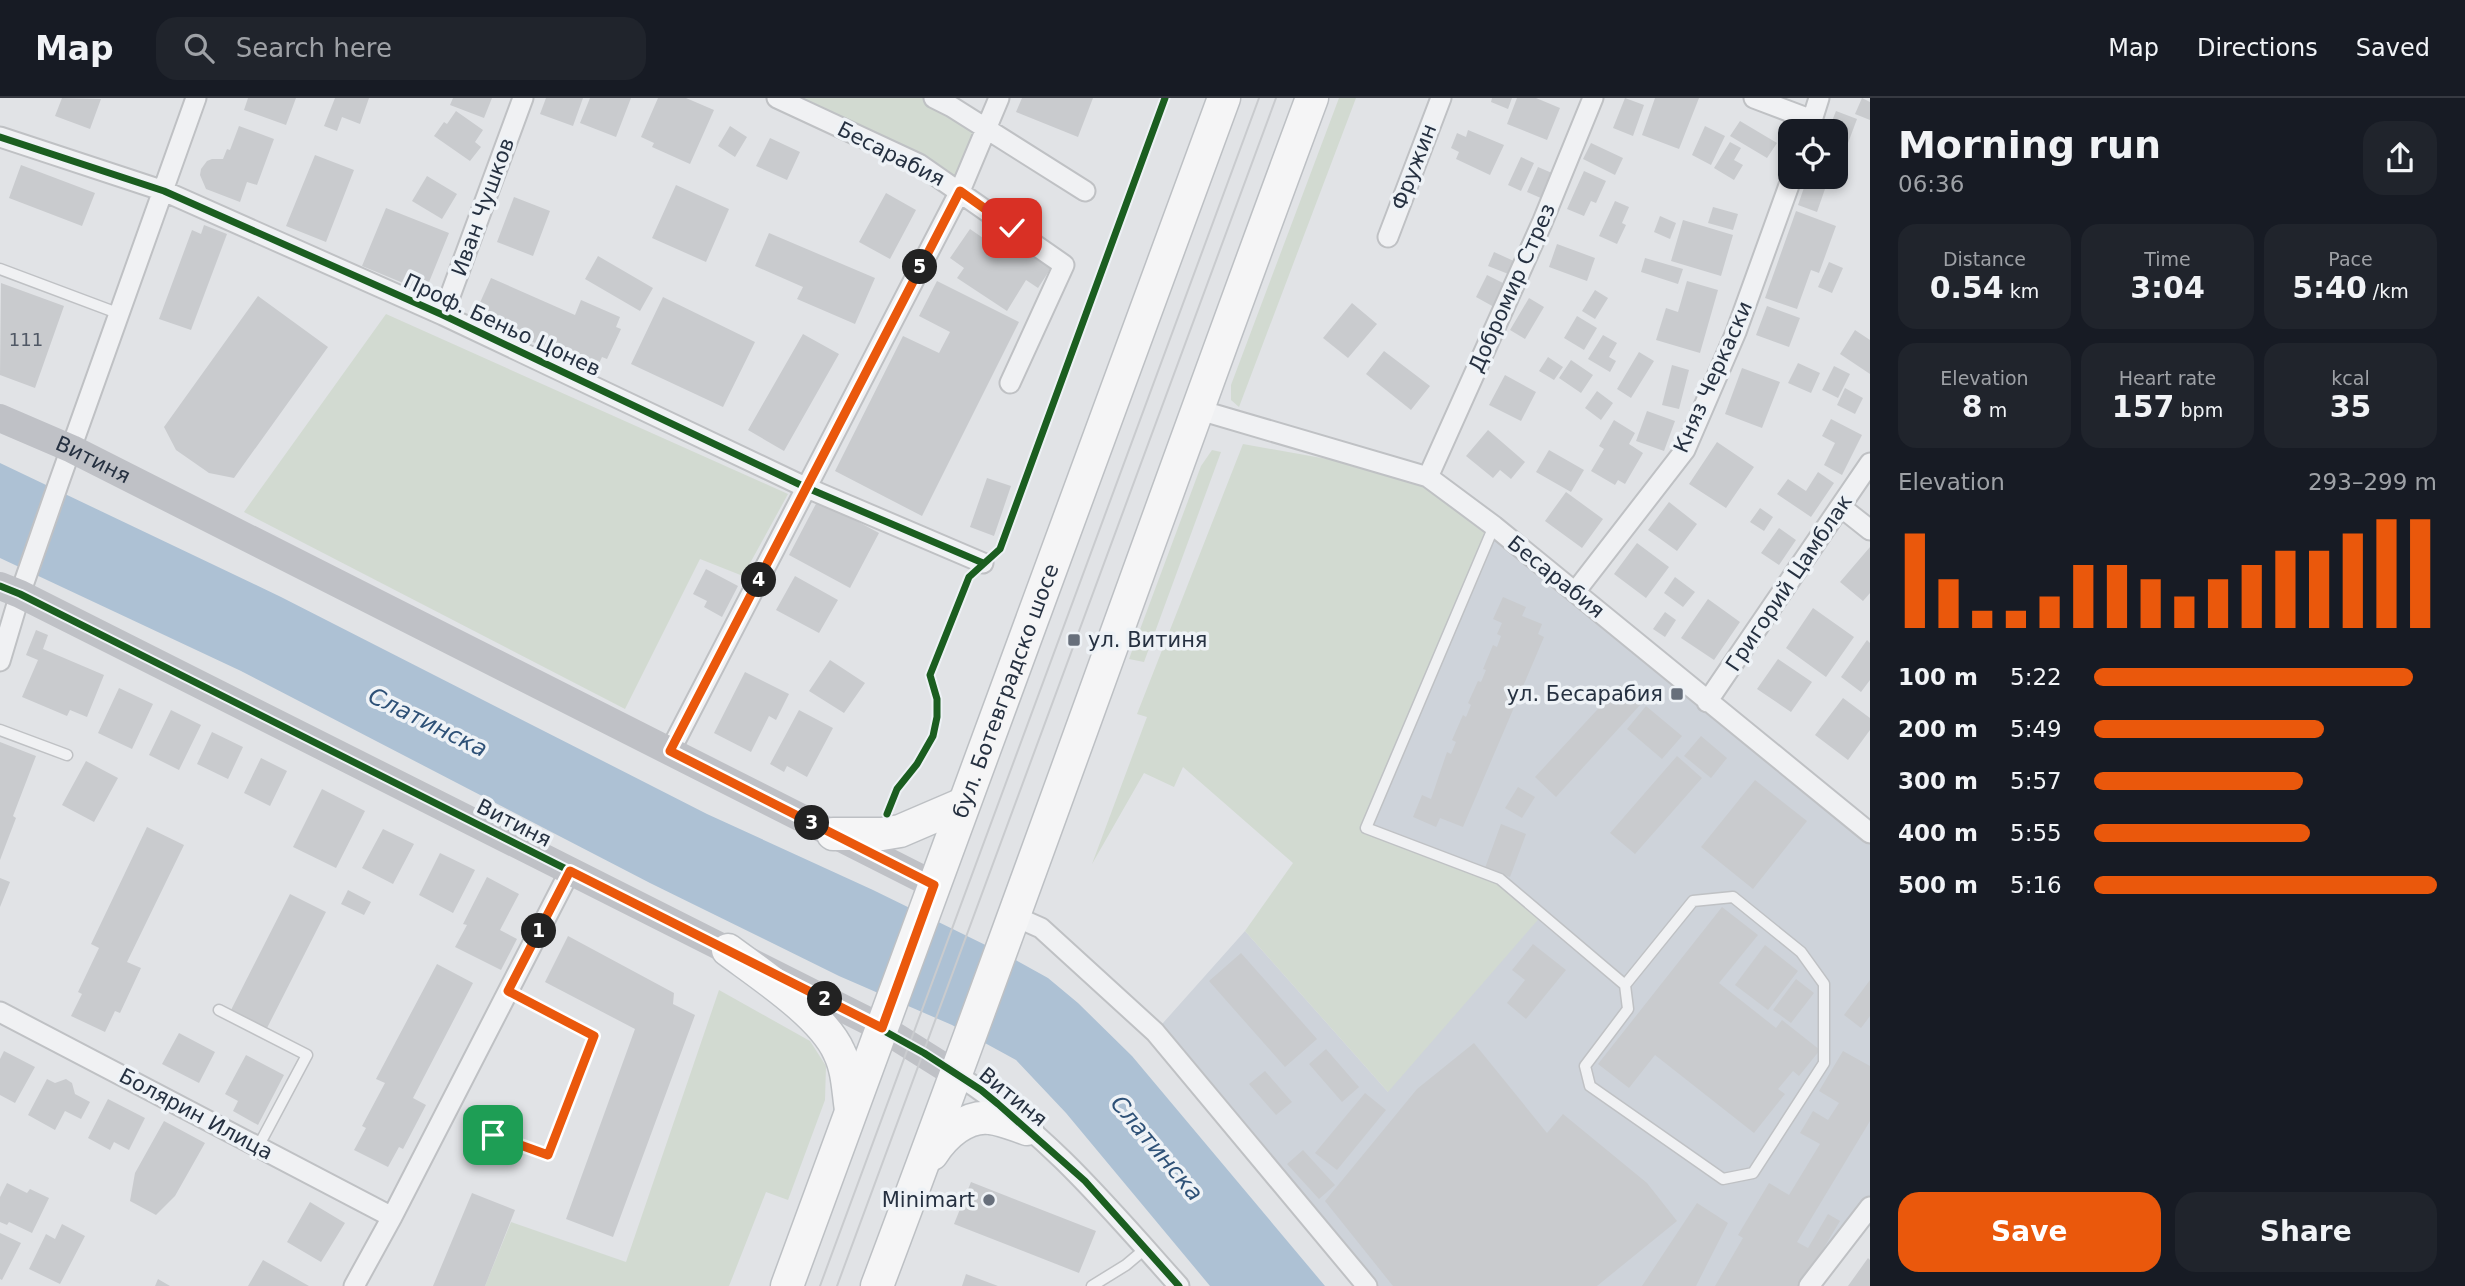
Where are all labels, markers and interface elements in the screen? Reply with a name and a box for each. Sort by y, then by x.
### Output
search box [156,17,646,80]
text: Map [35,29,114,68]
icon: search [180,29,218,67]
text: Search here [236,33,392,63]
text: Map [2108,34,2159,62]
text: Directions [2197,34,2318,62]
text: Saved [2356,34,2430,62]
street label: Бесарабия [833,117,949,191]
map controls [1778,119,1848,189]
button: locate [1778,119,1848,189]
street label: Фружин [1387,121,1441,213]
button: share [2363,121,2437,195]
text: Morning run [1898,123,2161,167]
street label: Иван Чушков [447,135,519,279]
text: 06:36 [1898,171,1964,197]
pin [982,198,1042,258]
street label: Добромир Стрез [1464,200,1560,376]
icon: check [993,209,1031,247]
text: Distance [1943,248,2026,270]
text: Time [2144,248,2191,270]
text: Pace [2328,248,2373,270]
pin: 5 [902,250,937,284]
text: 5 [913,255,926,277]
street label: Проф. Беньо Цонев [400,269,604,381]
text: 0.54 [1930,270,2004,305]
text: 3:04 [2130,270,2205,305]
text: 5:40 [2292,270,2367,305]
text: km [2004,280,2039,302]
text: /km [2367,280,2409,302]
street label: Княз Черкаски [1669,298,1757,456]
house number: 111 [9,329,43,350]
text: Elevation [1940,367,2029,389]
text: Heart rate [2119,367,2216,389]
text: kcal [2331,367,2370,389]
text: 8 [1962,389,1983,424]
text: 157 [2112,389,2174,424]
text: 35 [2330,389,2371,424]
text: m [1983,399,2007,421]
text: bpm [2174,399,2223,421]
street label: Витиня [52,431,134,488]
text: Elevation [1898,469,2005,495]
text: 293–299 m [2308,469,2437,495]
street label: Григорий Цамблак [1721,490,1857,676]
street label: Бесарабия [1503,531,1609,623]
street label: бул. Ботевградско шосе [948,561,1064,821]
pin: 4 [742,562,776,598]
text: 4 [752,568,765,590]
place label: ул. Витиня [1088,628,1208,652]
marker: ул. Витиня [1066,632,1082,648]
text: 100 m [1898,664,1978,690]
text: 5:22 [2010,664,2062,690]
water label: Слатинска [364,682,492,762]
place label: ул. Бесарабия [1507,682,1663,706]
marker: ул. Бесарабия [1669,686,1685,702]
text: 200 m [1898,716,1978,742]
text: 5:49 [2010,716,2062,742]
text: 300 m [1898,768,1978,794]
text: 5:57 [2010,768,2062,794]
street label: Витиня [473,794,555,852]
pin: 3 [794,806,830,840]
text: 3 [805,811,818,833]
text: 400 m [1898,820,1978,846]
text: 5:55 [2010,820,2062,846]
text: 500 m [1898,872,1978,898]
text: 5:16 [2010,872,2062,898]
pin: 1 [522,914,556,948]
text: 1 [532,919,545,941]
pin: 2 [808,982,842,1016]
text: 2 [818,987,831,1009]
street label: Витиня [974,1062,1052,1132]
street label: Болярин Илица [115,1063,277,1165]
water label: Слатинска [1106,1090,1208,1206]
pin [463,1105,523,1165]
icon: arrive [474,1116,512,1154]
place label: Minimart [882,1188,975,1212]
marker: Minimart [981,1192,997,1208]
button: Save [1898,1192,2161,1272]
button: Share [2175,1192,2437,1272]

